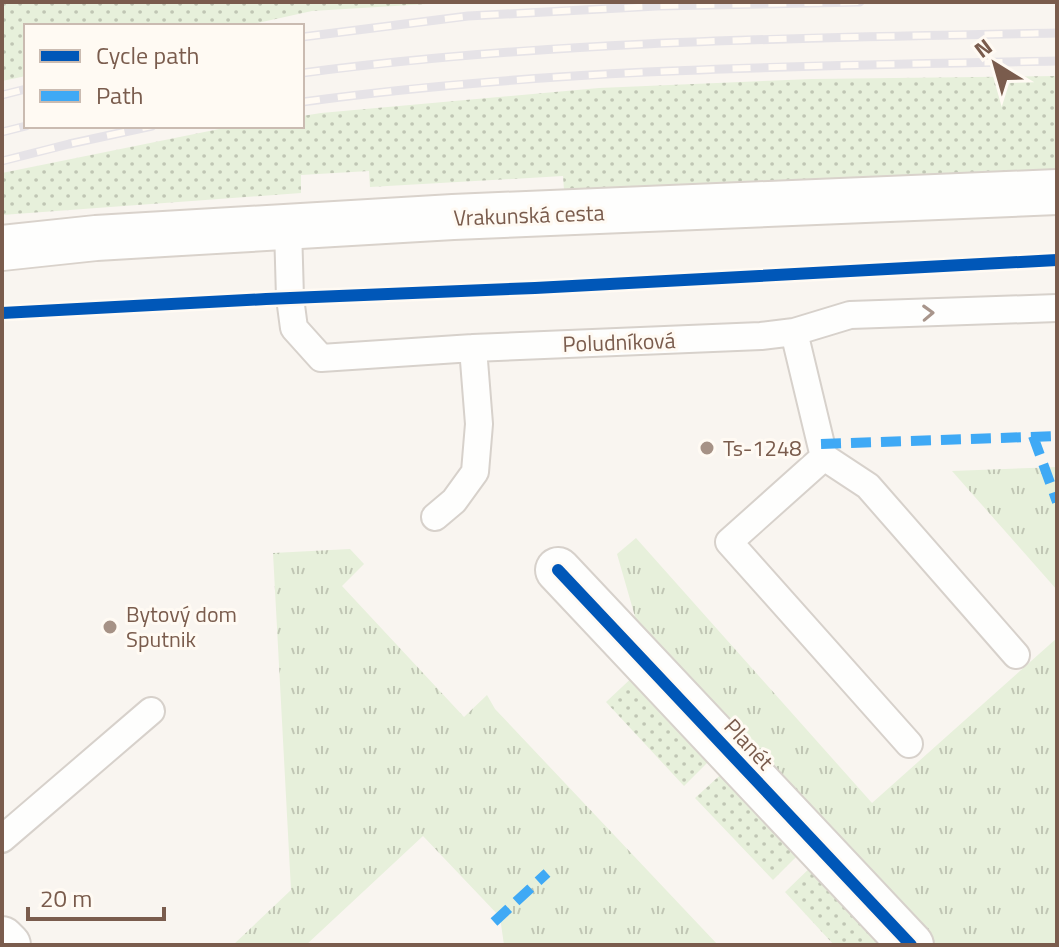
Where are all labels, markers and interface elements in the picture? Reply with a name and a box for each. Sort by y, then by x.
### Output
legend [24,24,304,128]
north arrow [955,24,1035,104]
text: N [967,30,999,66]
text: Cycle path [96,37,199,73]
text: Path [96,77,143,113]
street label: Vrakunská cesta [453,195,605,235]
one-way arrow [922,304,935,321]
street label: Poludníková [562,323,676,361]
place label: Ts-1248 [723,431,802,465]
marker: Ts-1248 [698,439,716,457]
place label: Bytový dom Sputnik [126,597,237,656]
marker: Bytový dom Sputnik [101,618,119,636]
street label: Planét [716,711,782,778]
scale bar [28,871,164,921]
text: 20 m [40,880,92,916]

